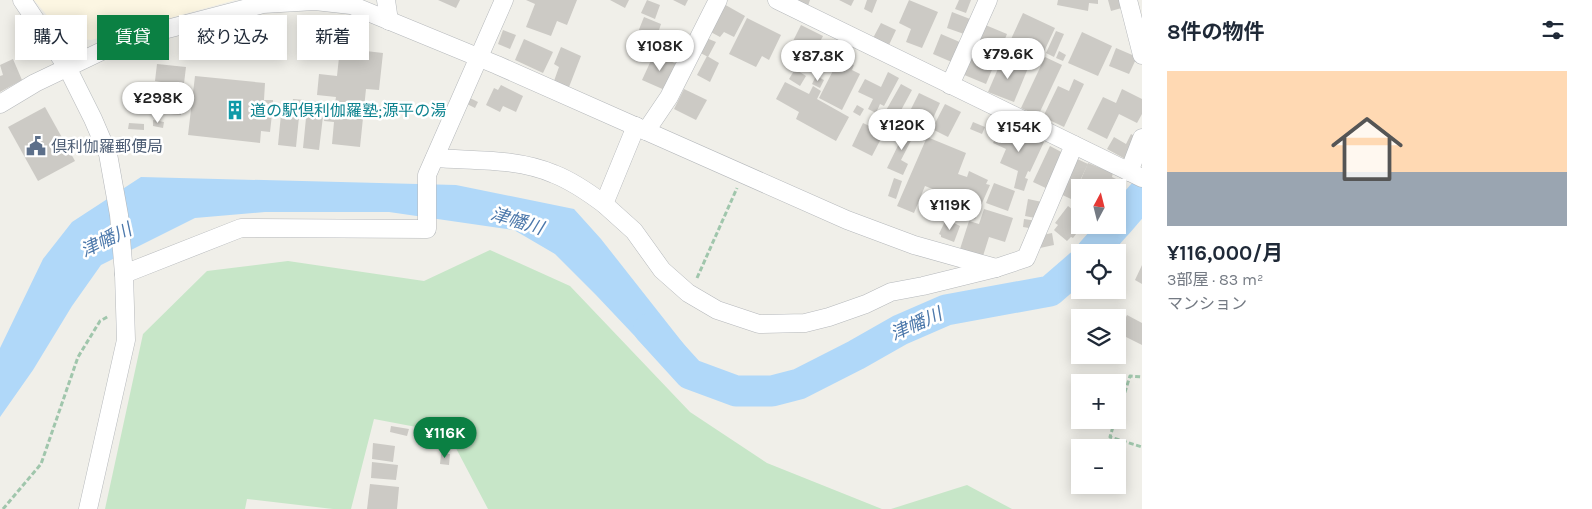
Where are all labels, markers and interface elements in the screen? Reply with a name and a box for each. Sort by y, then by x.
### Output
chip: 購入 [15,15,87,60]
chip: 賃貸 [97,15,169,60]
chip: 絞り込み [179,15,287,60]
chip: 新着 [297,15,369,60]
icon: filters [1539,16,1567,44]
text: 8件の物件 [1167,20,1265,44]
pin: ¥108K [625,30,695,72]
text: ¥108K [637,36,683,55]
pin: ¥79.6K [967,38,1049,80]
pin: ¥87.8K [777,39,859,82]
text: ¥79.6K [983,44,1033,63]
text: ¥87.8K [792,46,844,65]
pin: ¥298K [123,82,193,124]
text: ¥298K [133,88,183,107]
building icon: 道の駅倶利伽羅塾;源平の湯 [224,99,246,121]
place label: 道の駅倶利伽羅塾;源平の湯 [250,101,446,120]
icon: home [1322,104,1412,194]
pin: ¥120K [867,108,937,151]
pin: ¥154K [984,110,1054,153]
text: ¥120K [879,115,925,134]
text: ¥154K [997,117,1041,136]
public building icon: 倶利伽羅郵便局 [25,135,47,157]
place label: 倶利伽羅郵便局 [51,137,163,156]
north arrow [1071,179,1126,234]
map controls [1071,179,1126,494]
pin: ¥119K [915,188,985,231]
text: ¥119K [929,195,971,214]
water label: 津幡川 [488,203,548,240]
water label: 津幡川 [77,217,137,262]
text: ¥116,000/月 [1167,241,1283,265]
button: locate [1071,244,1126,299]
text: 3部屋 · 83 m² [1167,270,1263,289]
text: マンション [1167,294,1247,313]
water label: 津幡川 [887,302,947,345]
button: layers [1071,309,1126,364]
button: + [1071,374,1126,429]
pin: ¥116K [410,416,480,459]
text: ¥116K [425,423,465,442]
button: − [1071,439,1126,494]

